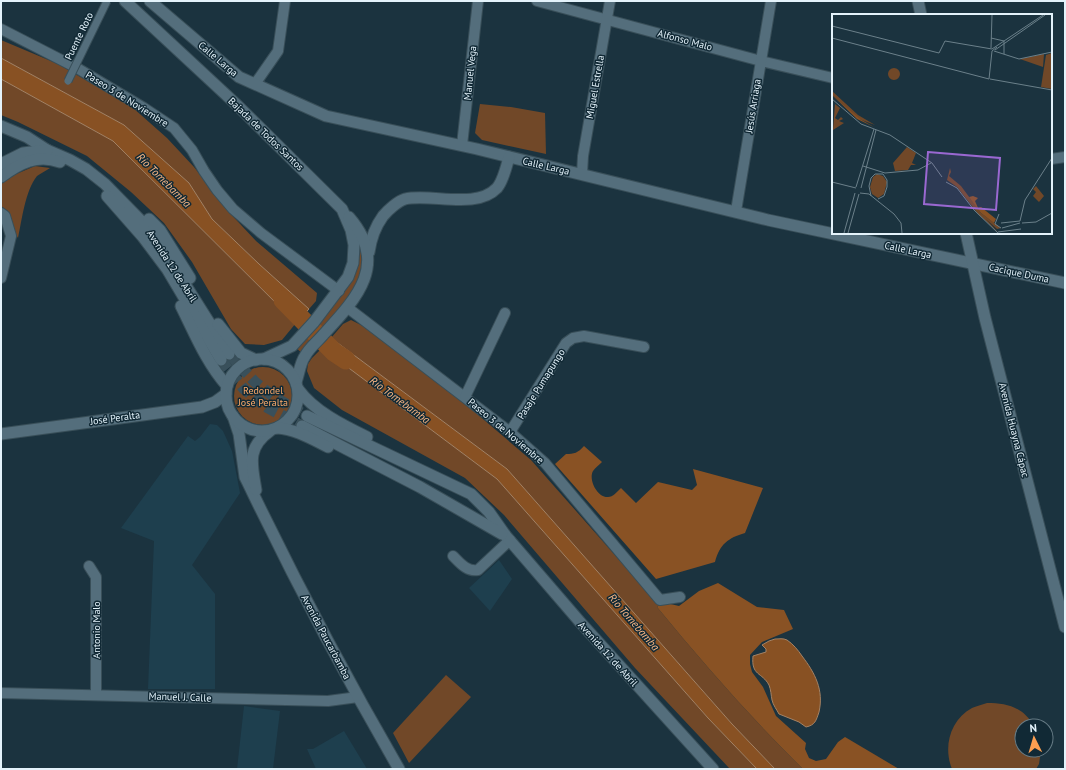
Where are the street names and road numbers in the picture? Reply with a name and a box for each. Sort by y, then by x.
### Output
street label: Puente Roto [62,10,96,62]
street label: Alfonso Malo [656,26,714,54]
street label: Calle Larga [196,39,240,79]
street label: Manuel Vega [461,45,479,101]
street label: Miguel Estrella [583,54,607,120]
street label: Paseo 3 de Noviembre [83,68,171,130]
street label: Jesús Arriaga [742,78,764,135]
street label: Bajada de Todos Santos [225,95,307,173]
street label: Calle Larga [521,154,571,178]
street label: Avenida 12 de Abril [144,228,200,304]
street label: Calle Larga [883,239,933,261]
street label: Cacique Duma [988,260,1050,286]
street label: Pasaje Pumapungo [514,346,568,422]
street label: Avenida Huayna Cápac [996,381,1032,479]
street label: Paseo 3 de Noviembre [465,395,547,467]
street label: José Peralta [88,408,141,428]
street label: Avenida Paucarbamba [298,593,354,681]
street label: Antonio Malo [90,601,103,659]
street label: Avenida 12 de Abril [575,619,641,689]
street label: Manuel J. Calle [148,689,212,705]

